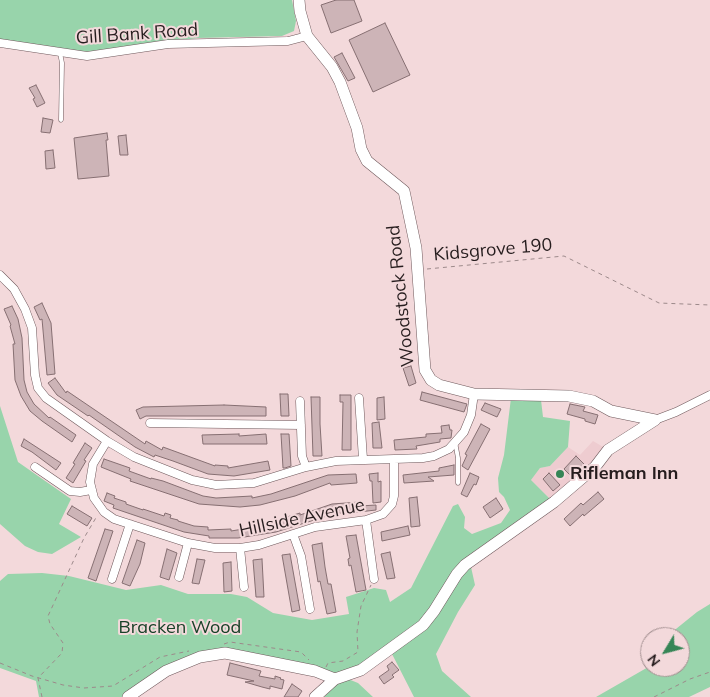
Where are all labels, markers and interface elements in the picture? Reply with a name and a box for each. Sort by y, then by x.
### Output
street label: Gill Bank Road [75,19,199,49]
street label: Woodstock Road [383,224,419,368]
street label: Kidsgrove 190 [433,234,553,266]
place label: Rifleman Inn [570,463,678,485]
marker: Rifleman Inn [554,468,566,480]
street label: Hillside Avenue [237,494,367,542]
park label: Bracken Wood [119,617,241,639]
north arrow [640,627,690,677]
text: N [643,651,664,670]

